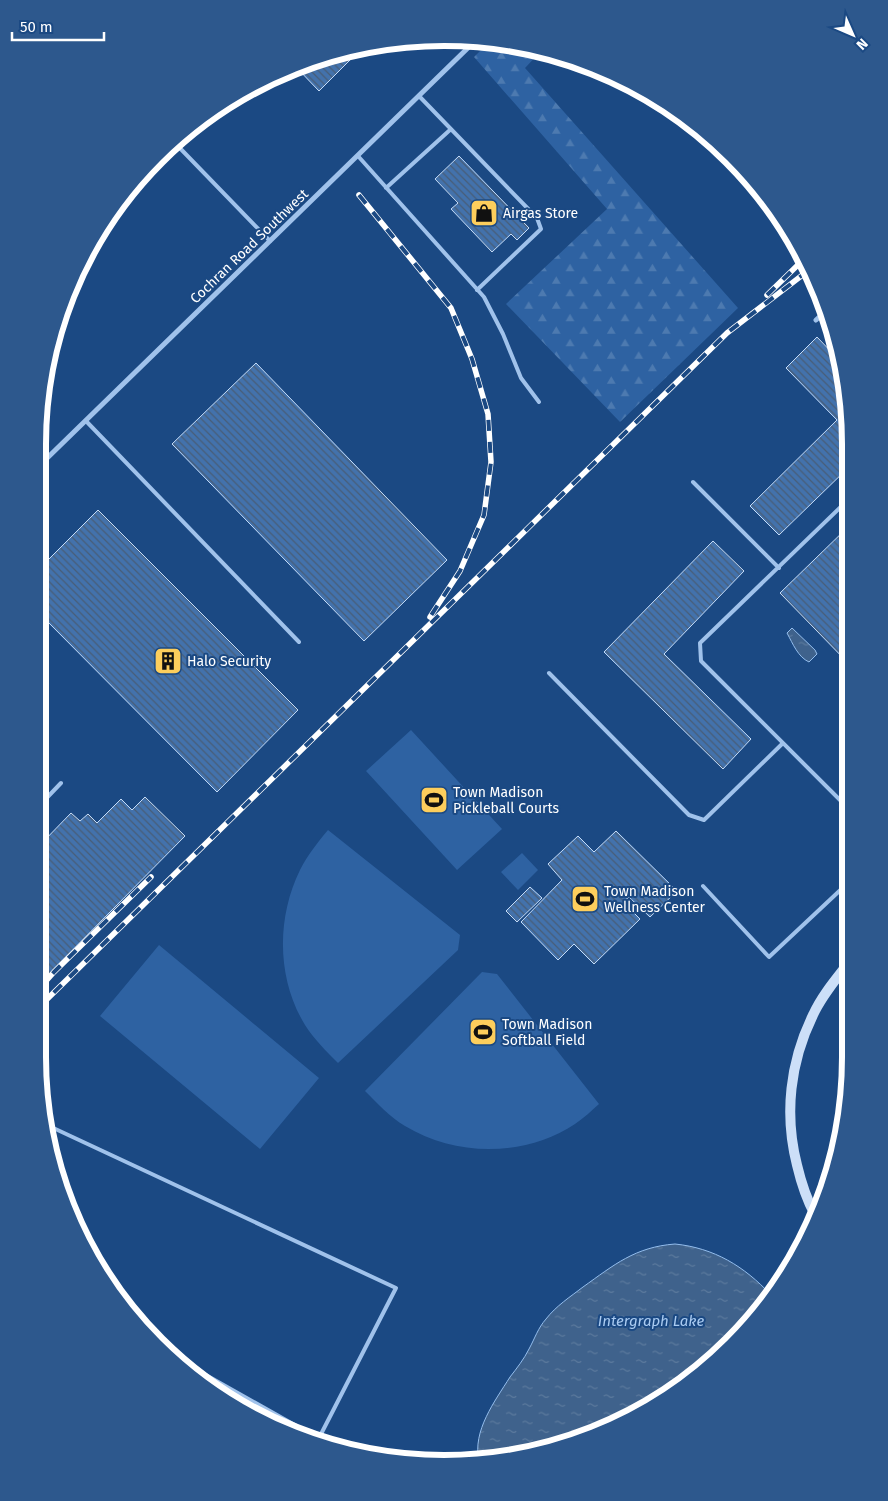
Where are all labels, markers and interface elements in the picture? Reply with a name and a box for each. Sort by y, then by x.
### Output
scale bar [12,10,105,42]
north arrow [828,10,878,60]
text: 50 m [20,18,53,36]
text: N [853,35,871,53]
street label: Cochran Road Southwest [187,185,313,307]
shop icon: Airgas Store [469,198,499,228]
place label: Airgas Store [503,205,578,222]
building icon: Halo Security [153,646,183,676]
place label: Halo Security [187,653,271,670]
place label: Town Madison Pickleball Courts [453,784,560,817]
sports icon: Town Madison Pickleball Courts [419,785,449,815]
place label: Town Madison Wellness Center [604,883,706,916]
sports icon: Town Madison Wellness Center [570,884,600,914]
place label: Town Madison Softball Field [502,1016,592,1049]
sports icon: Town Madison Softball Field [468,1017,498,1047]
water label: Intergraph Lake [598,1312,704,1330]

